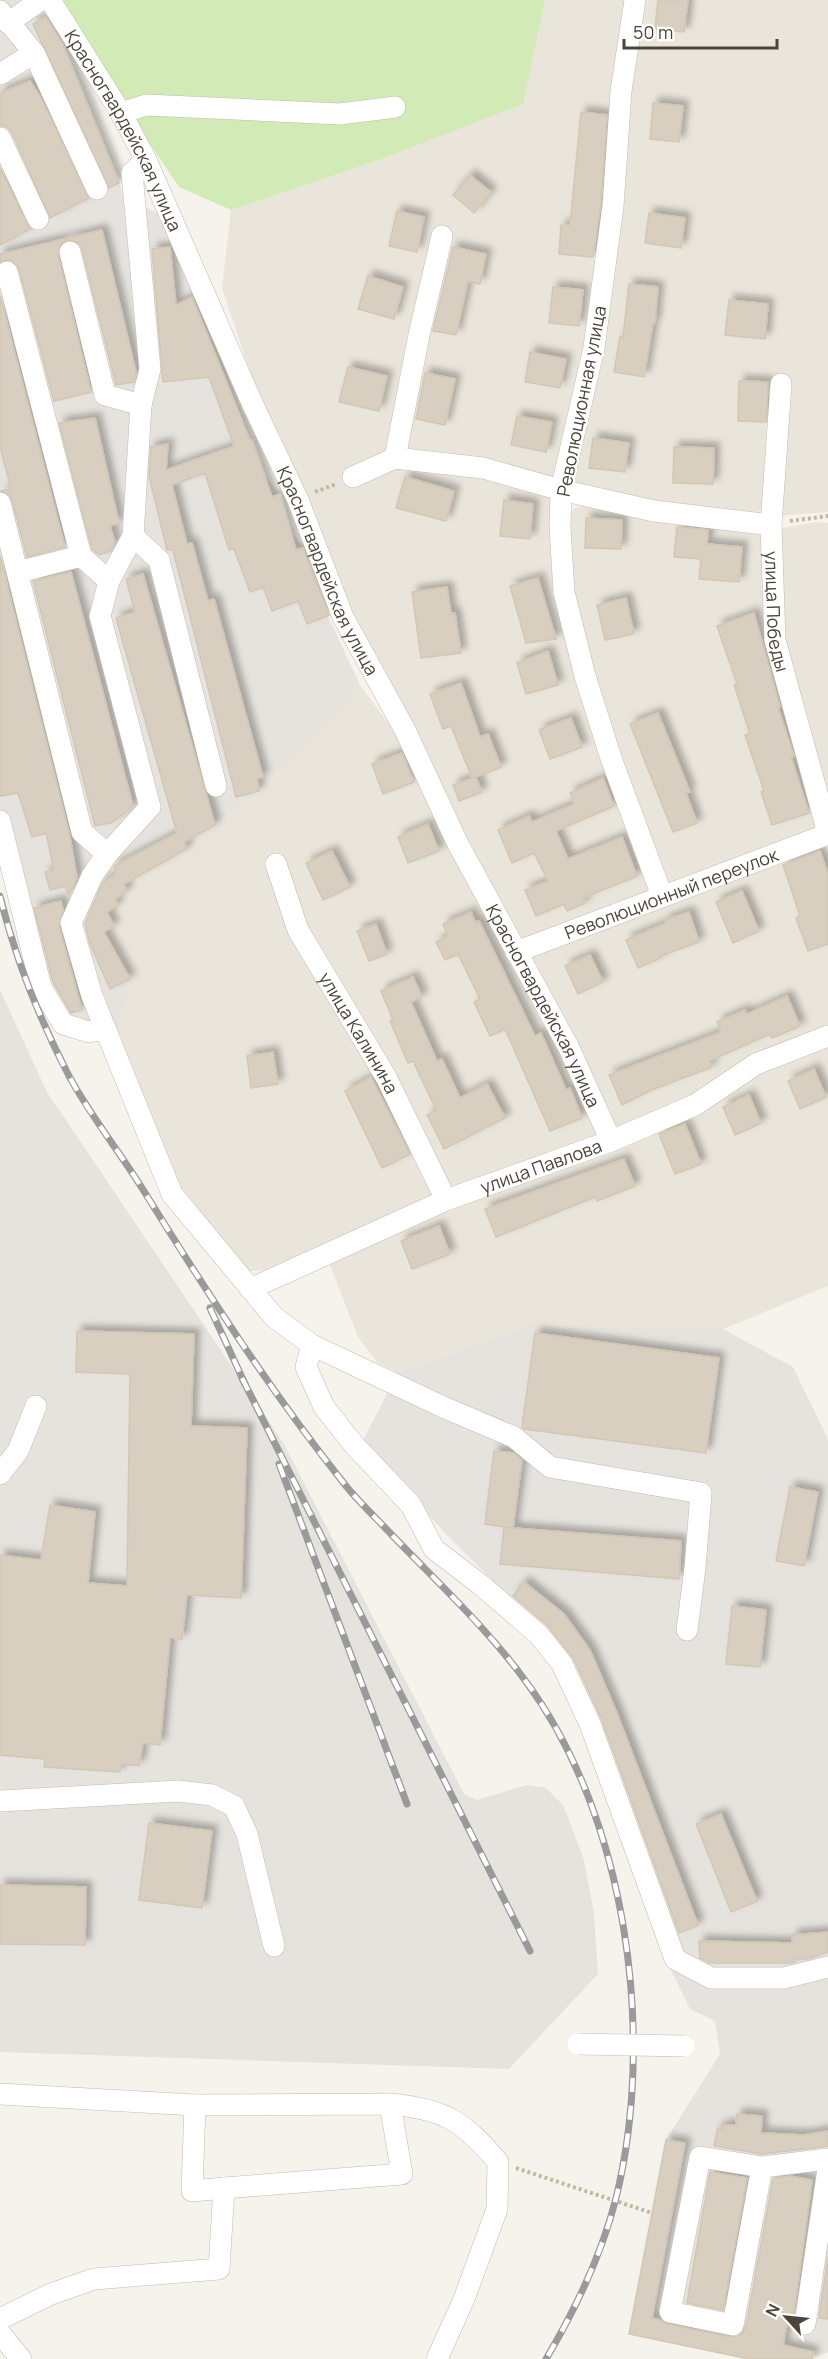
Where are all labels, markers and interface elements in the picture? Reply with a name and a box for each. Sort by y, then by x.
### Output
scale bar [624,12,777,50]
text: 50 m [633,20,673,44]
street label: Красногвардейская улица [59,25,188,235]
street label: Революционная улица [551,304,611,498]
street label: Красногвардейская улица [272,462,385,679]
street label: улица Победы [760,550,795,674]
street label: Революционный переулок [561,842,782,945]
street label: Красногвардейская улица [481,900,606,1111]
street label: улица Калинина [314,967,404,1097]
street label: улица Павлова [477,1133,605,1199]
north arrow [756,2287,816,2347]
text: N [760,2300,785,2320]

